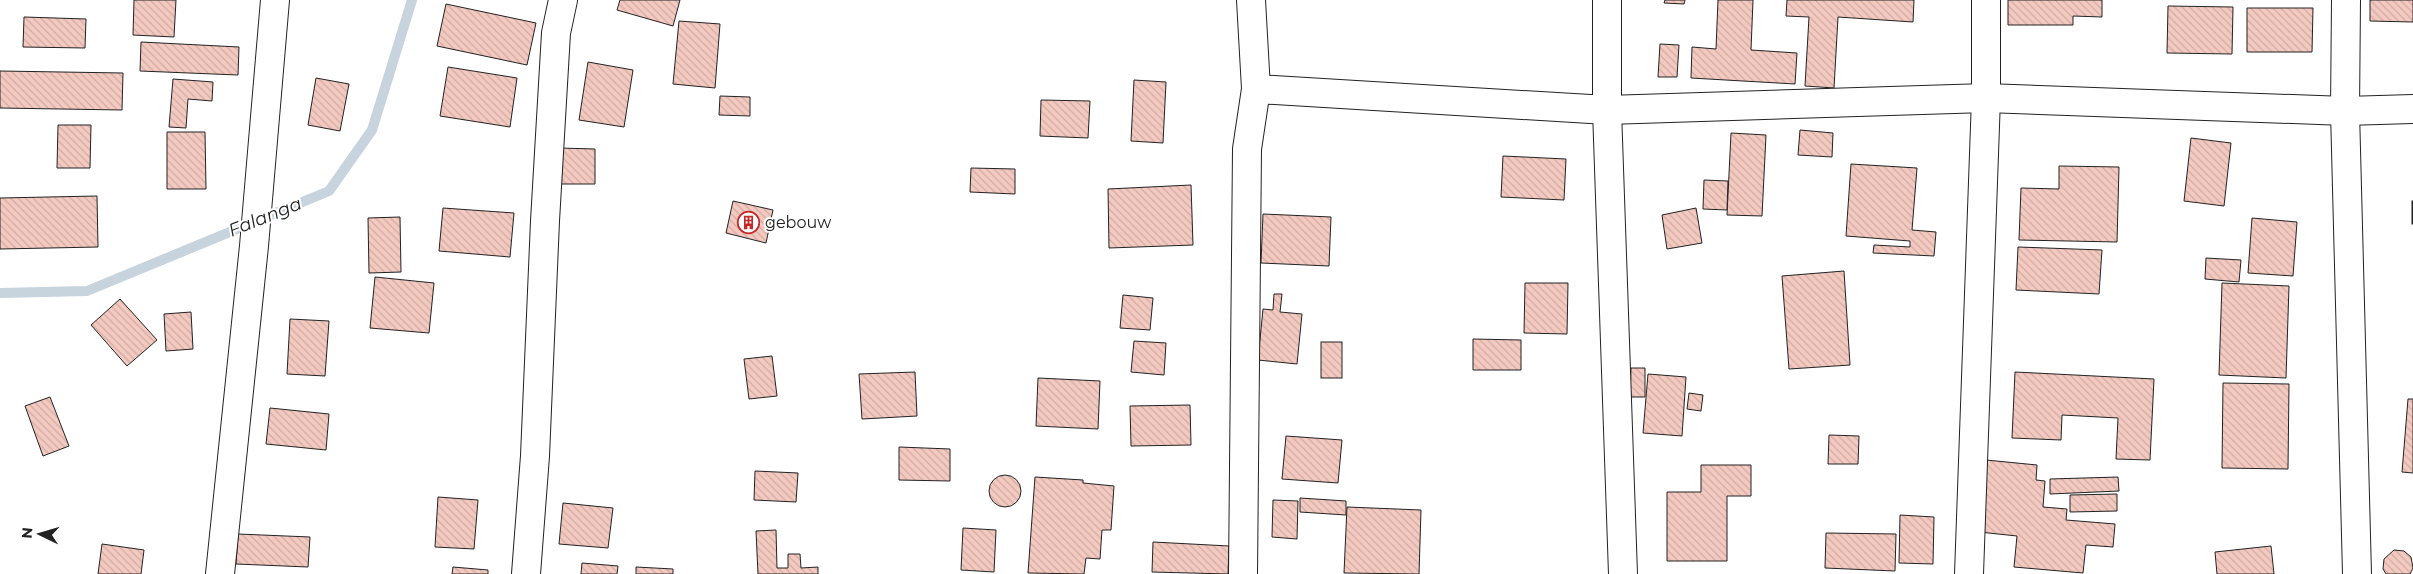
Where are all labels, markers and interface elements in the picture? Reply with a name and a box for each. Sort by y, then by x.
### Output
water label: Falanga [225,192,305,242]
building icon: gebouw [737,210,761,234]
place label: gebouw [765,213,831,232]
north arrow [15,509,65,559]
text: N [18,526,37,539]

